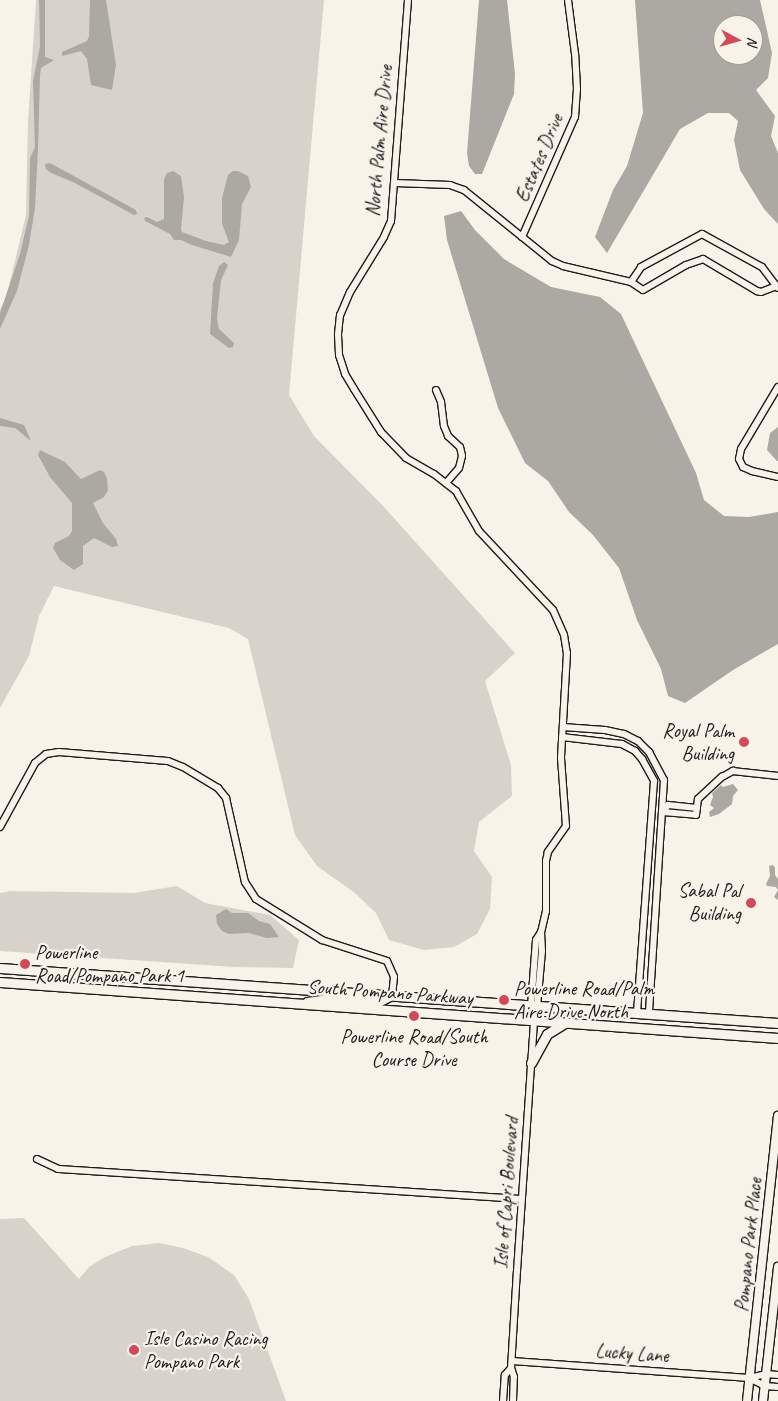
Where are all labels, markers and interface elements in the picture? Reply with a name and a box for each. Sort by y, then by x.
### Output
north arrow [713,15,763,65]
text: N [744,36,761,47]
street label: North Palm Aire Drive [360,64,398,218]
street label: Estates Drive [510,110,568,206]
place label: Royal Palm Building [661,718,734,765]
marker: Royal Palm Building [738,736,750,748]
place label: Sabal Pal Building [677,879,741,926]
marker: Sabal Pal Building [745,897,757,909]
place label: Powerline Road/Pompano Park 1 [35,940,184,987]
marker: Powerline Road/Pompano Park 1 [19,958,31,970]
street label: South Pompano Parkway [307,974,473,1010]
place label: Powerline Road/Palm Aire Drive North [514,976,654,1023]
marker: Powerline Road/Palm Aire Drive North [498,994,510,1006]
marker: Powerline Road/South Course Drive [408,1010,420,1022]
place label: Powerline Road/South Course Drive [341,1024,487,1071]
street label: Isle of Capri Boulevard [489,1115,523,1271]
street label: Pompano Park Place [729,1177,767,1313]
place label: Isle Casino Racing Pompano Park [144,1326,269,1373]
street label: Lucky Lane [594,1338,670,1368]
marker: Isle Casino Racing Pompano Park [128,1344,140,1356]

